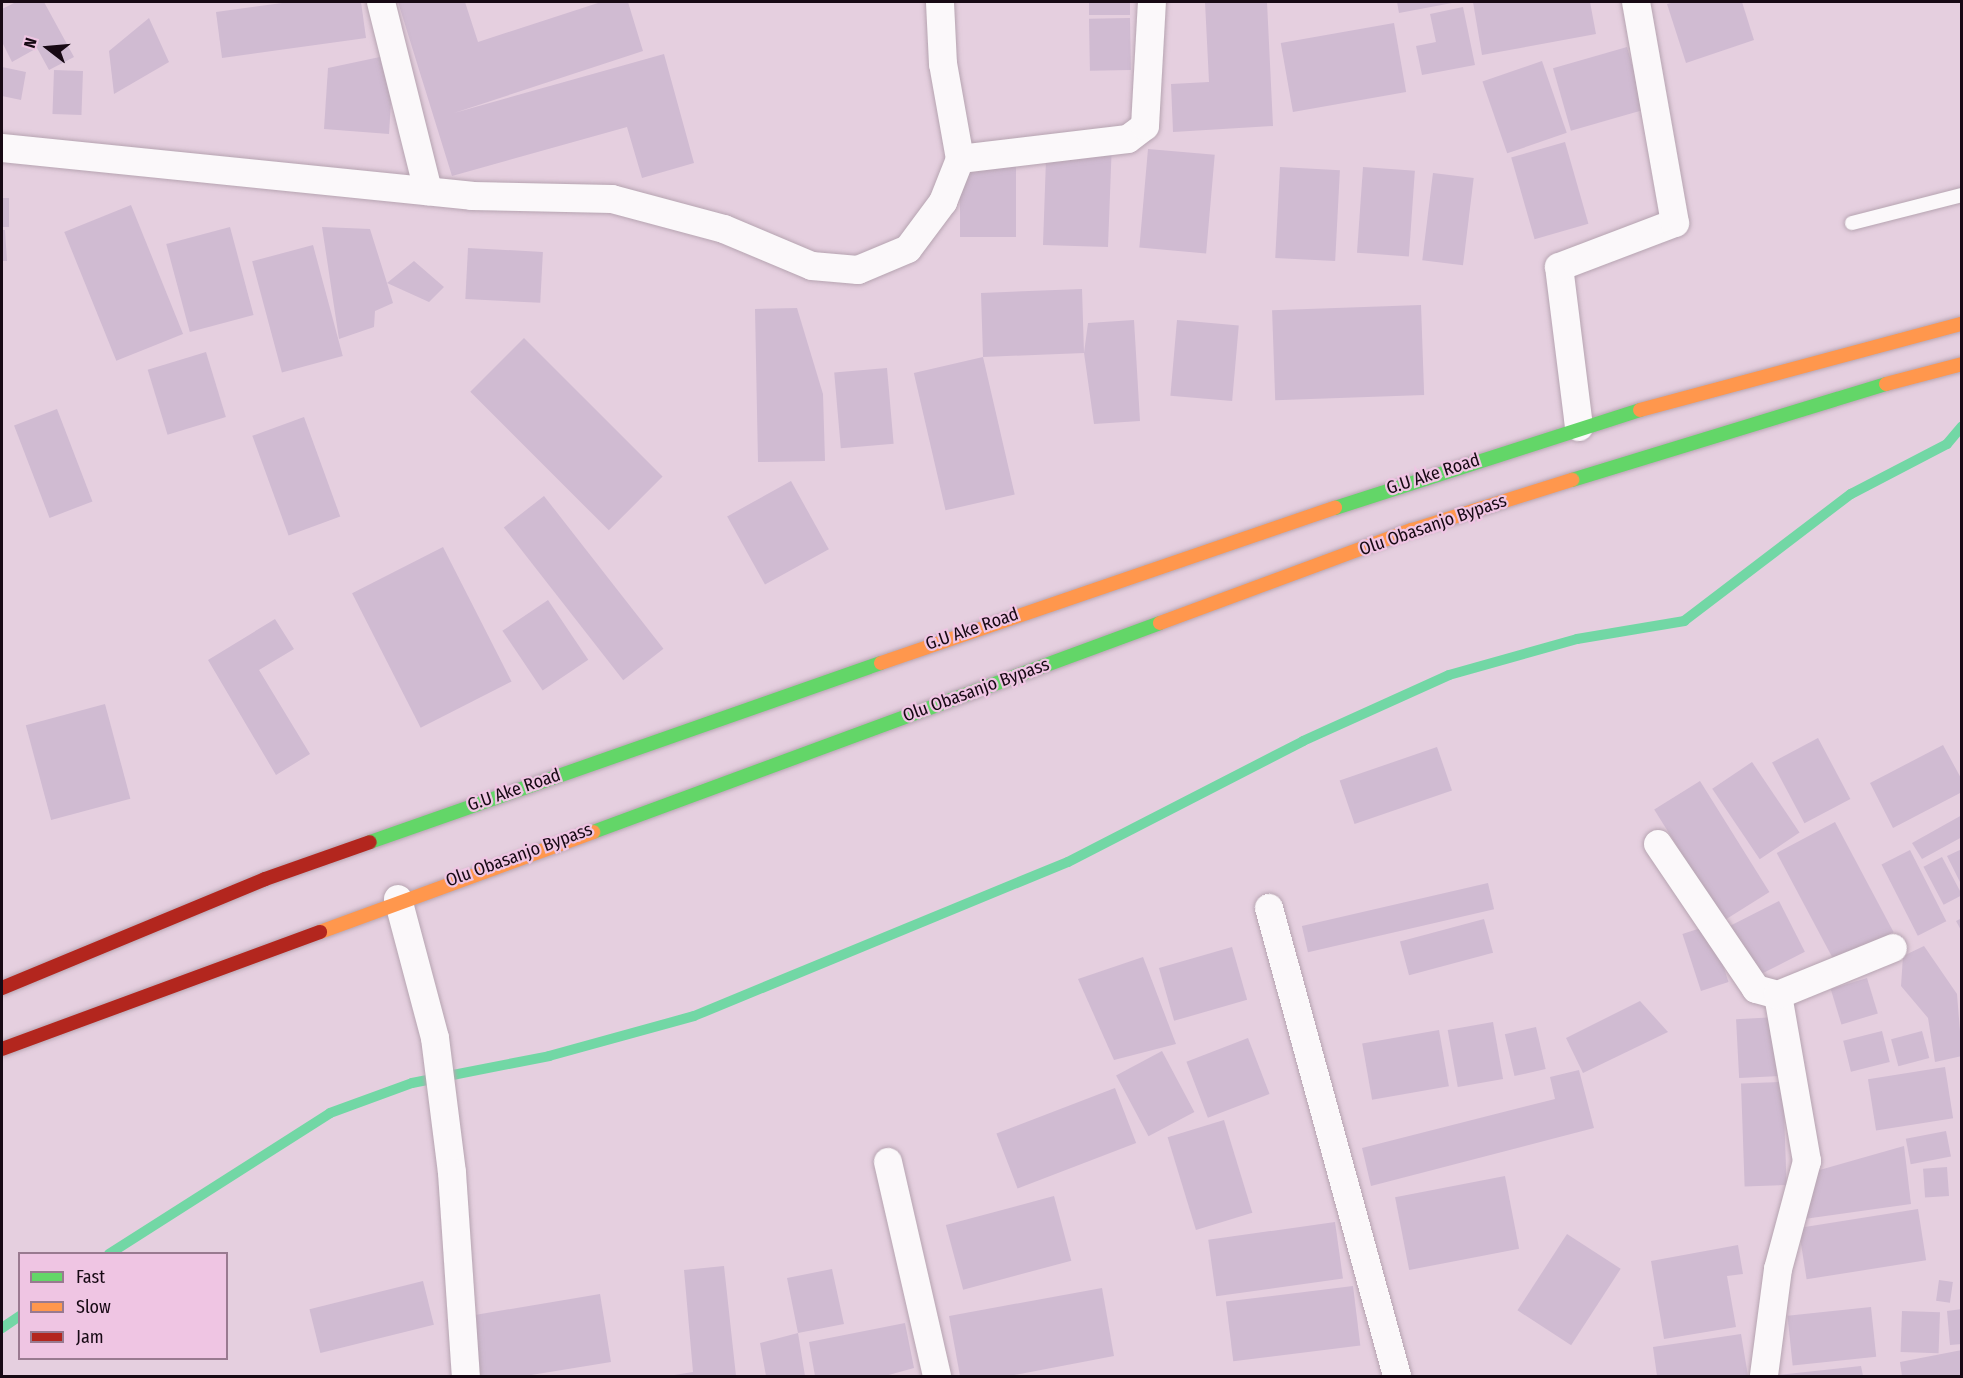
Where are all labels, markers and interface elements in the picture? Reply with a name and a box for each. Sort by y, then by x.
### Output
north arrow [18,18,78,78]
text: N [20,36,41,50]
street label: G.U Ake Road [1384,449,1482,499]
street label: Olu Obasanjo Bypass [1356,490,1510,560]
street label: G.U Ake Road [923,603,1021,655]
street label: Olu Obasanjo Bypass [900,653,1052,727]
street label: G.U Ake Road [465,764,563,816]
street label: Olu Obasanjo Bypass [443,818,595,892]
legend [18,1252,228,1360]
text: Fast [76,1266,105,1288]
text: Slow [76,1296,111,1318]
text: Jam [76,1326,104,1348]

